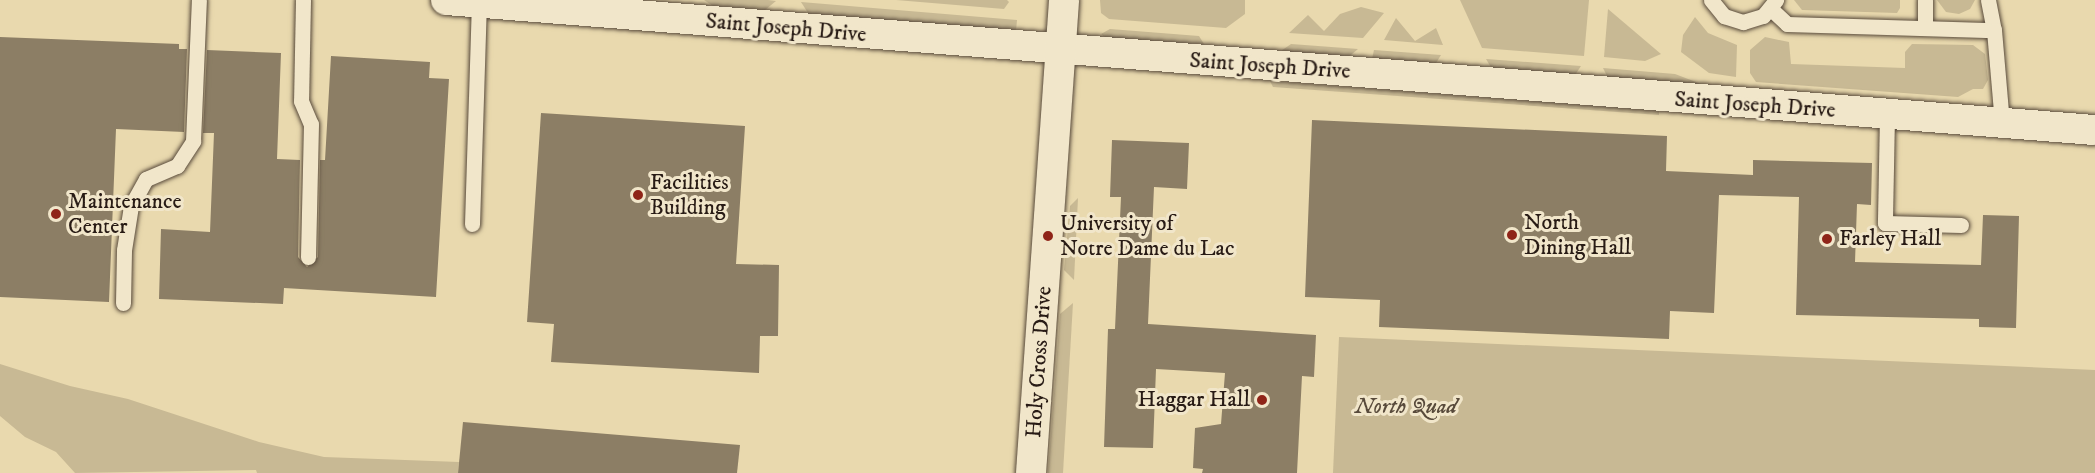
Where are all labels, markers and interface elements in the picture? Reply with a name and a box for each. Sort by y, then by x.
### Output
street label: Saint Joseph Drive [704,8,868,48]
street label: Saint Joseph Drive [1189,47,1351,85]
street label: Saint Joseph Drive [1674,86,1836,124]
place label: Facilities Building [650,169,729,220]
place label: Maintenance Center [68,188,182,240]
marker: Facilities Building [631,188,645,202]
marker: Maintenance Center [49,207,63,221]
place label: North Dining Hall [1524,209,1631,260]
place label: University of Notre Dame du Lac [1060,210,1234,262]
place label: Farley Hall [1839,226,1941,252]
marker: North Dining Hall [1505,228,1519,242]
marker: University of Notre Dame du Lac [1041,229,1055,243]
marker: Farley Hall [1820,232,1834,246]
street label: Holy Cross Drive [1021,285,1057,439]
place label: Haggar Hall [1137,387,1250,413]
marker: Haggar Hall [1255,393,1269,407]
park label: North Quad [1355,394,1457,420]

